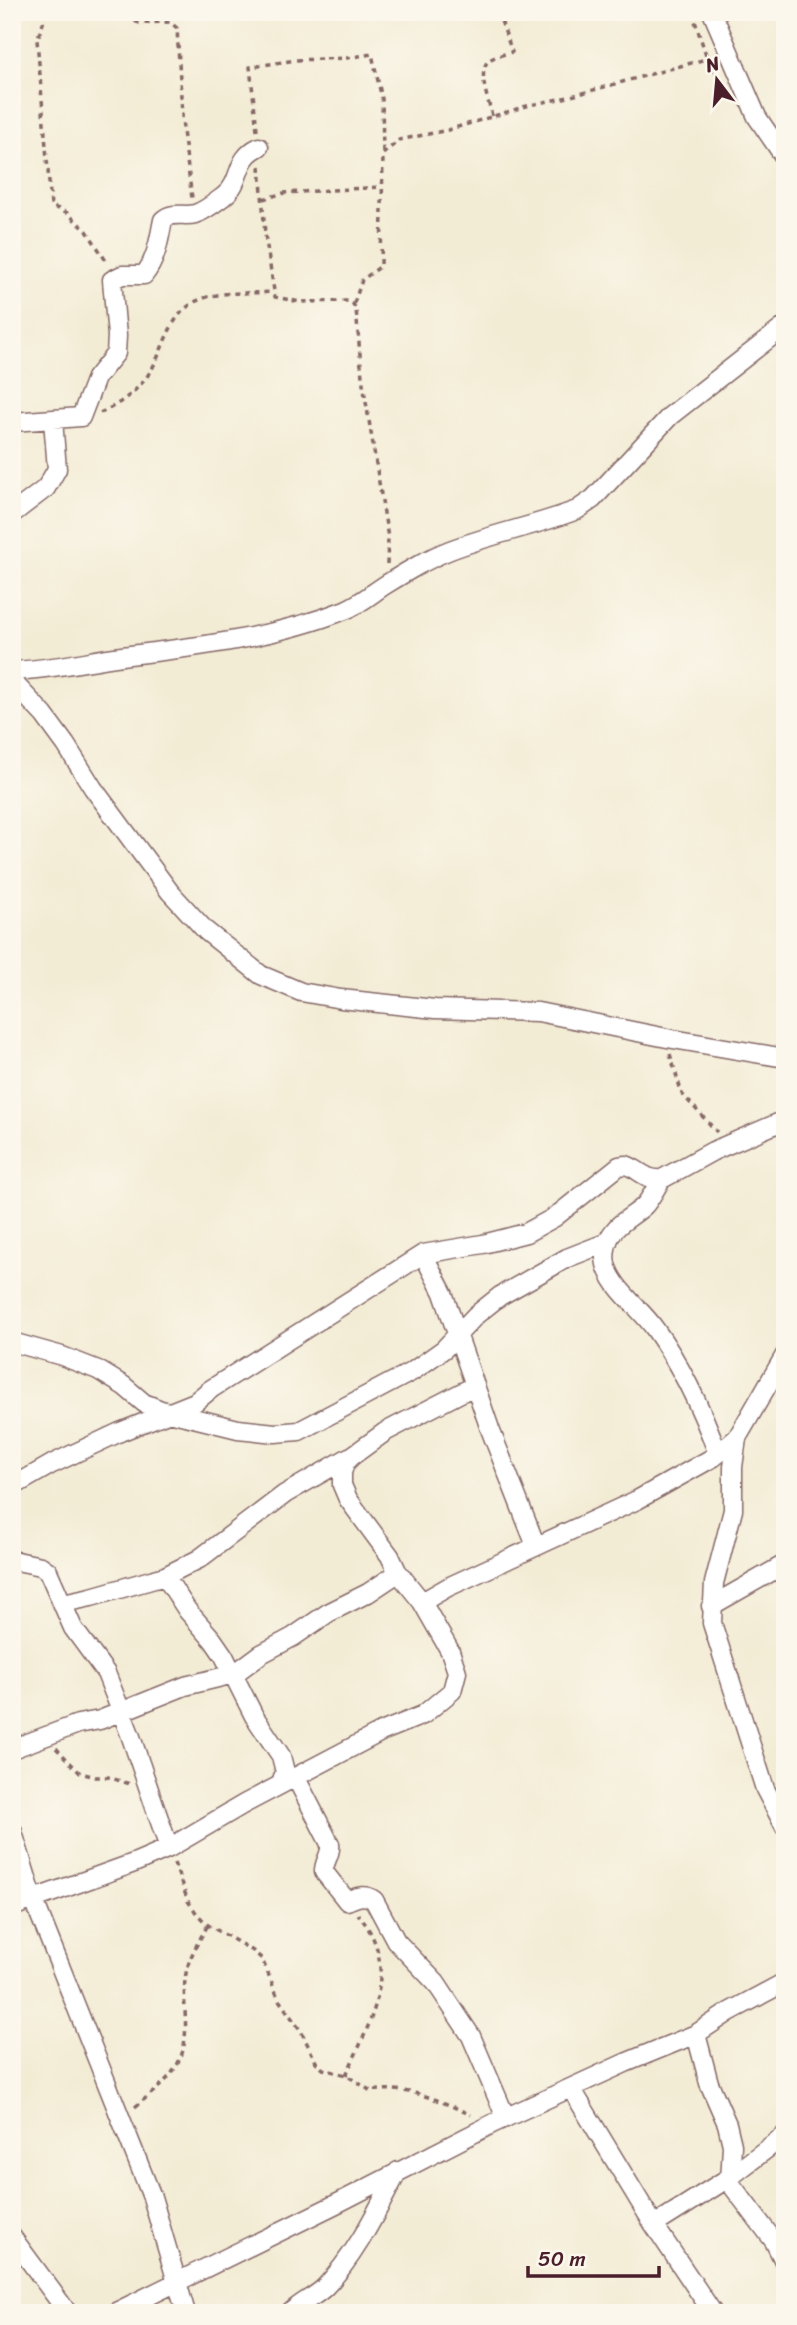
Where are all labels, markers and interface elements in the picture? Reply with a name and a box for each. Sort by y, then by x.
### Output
north arrow [682,46,752,116]
text: N [701,46,724,82]
scale bar [528,2234,659,2278]
text: 50 m [538,2240,586,2278]

